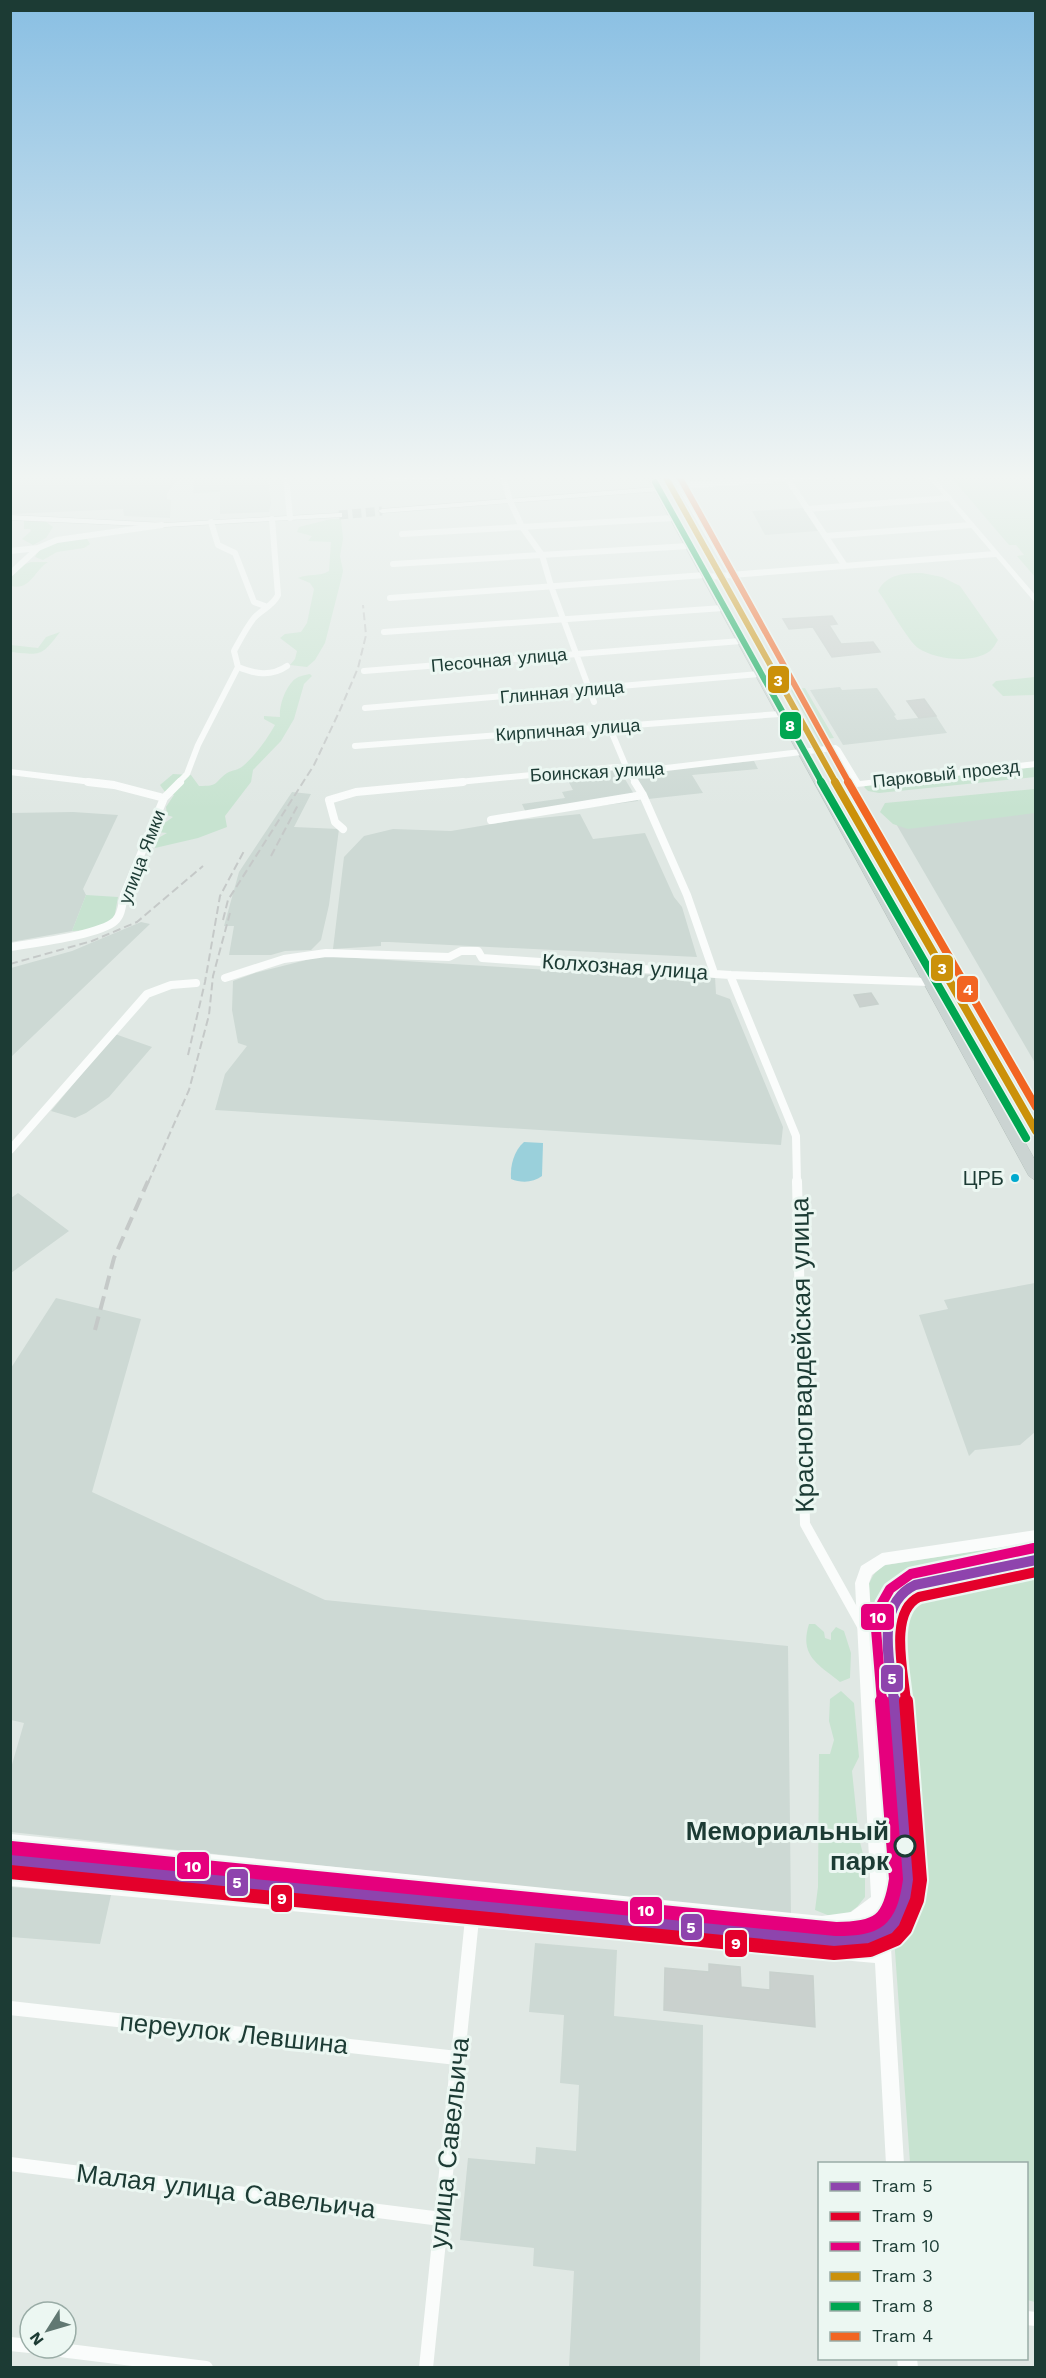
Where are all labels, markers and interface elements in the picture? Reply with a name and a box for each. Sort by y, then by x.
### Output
street label: Песочная улица [430,643,569,676]
line badge: 3 [767,665,790,694]
text: 3 [773,671,783,690]
street label: Глинная улица [499,676,626,707]
line badge: 8 [779,711,802,740]
street label: Кирпичная улица [495,714,642,745]
text: 8 [785,716,795,735]
street label: Парковый проезд [872,755,1021,792]
street label: Боинская улица [529,757,666,786]
street label: улица Ямки [114,807,169,907]
street label: Колхозная улица [541,948,709,985]
line badge: 3 [930,954,954,982]
text: 3 [937,959,947,978]
line badge: 4 [956,975,979,1003]
text: 4 [963,980,973,999]
place label: ЦРБ [963,1166,1004,1190]
marker: ЦРБ [1009,1172,1021,1184]
street label: Красногвардейская улица [784,1197,820,1513]
line badge: 10 [860,1603,895,1631]
text: 10 [869,1608,887,1627]
line badge: 5 [880,1664,904,1693]
text: 5 [887,1669,897,1688]
place label: Мемориальный парк [686,1816,890,1876]
marker: Мемориальный парк [894,1835,916,1857]
line badge: 10 [176,1851,210,1880]
text: 10 [184,1857,202,1876]
line badge: 5 [226,1868,249,1897]
text: 5 [232,1873,242,1892]
line badge: 9 [270,1884,293,1913]
text: 9 [277,1889,287,1908]
line badge: 10 [629,1896,663,1925]
text: 10 [637,1901,655,1920]
line badge: 5 [680,1913,703,1941]
text: 5 [686,1918,696,1937]
line badge: 9 [724,1929,748,1958]
text: 9 [731,1934,741,1953]
street label: переулок Левшина [118,2006,350,2060]
street label: улица Савельича [423,2035,475,2250]
street label: Малая улица Савельича [75,2158,378,2224]
legend [818,2162,1028,2360]
text: Tram 5 [872,2175,933,2196]
text: Tram 9 [872,2205,933,2226]
text: Tram 10 [872,2235,940,2256]
text: Tram 3 [872,2265,933,2286]
text: Tram 8 [872,2295,933,2316]
north arrow [18,2300,78,2360]
text: Tram 4 [872,2325,933,2346]
text: N [25,2328,48,2349]

